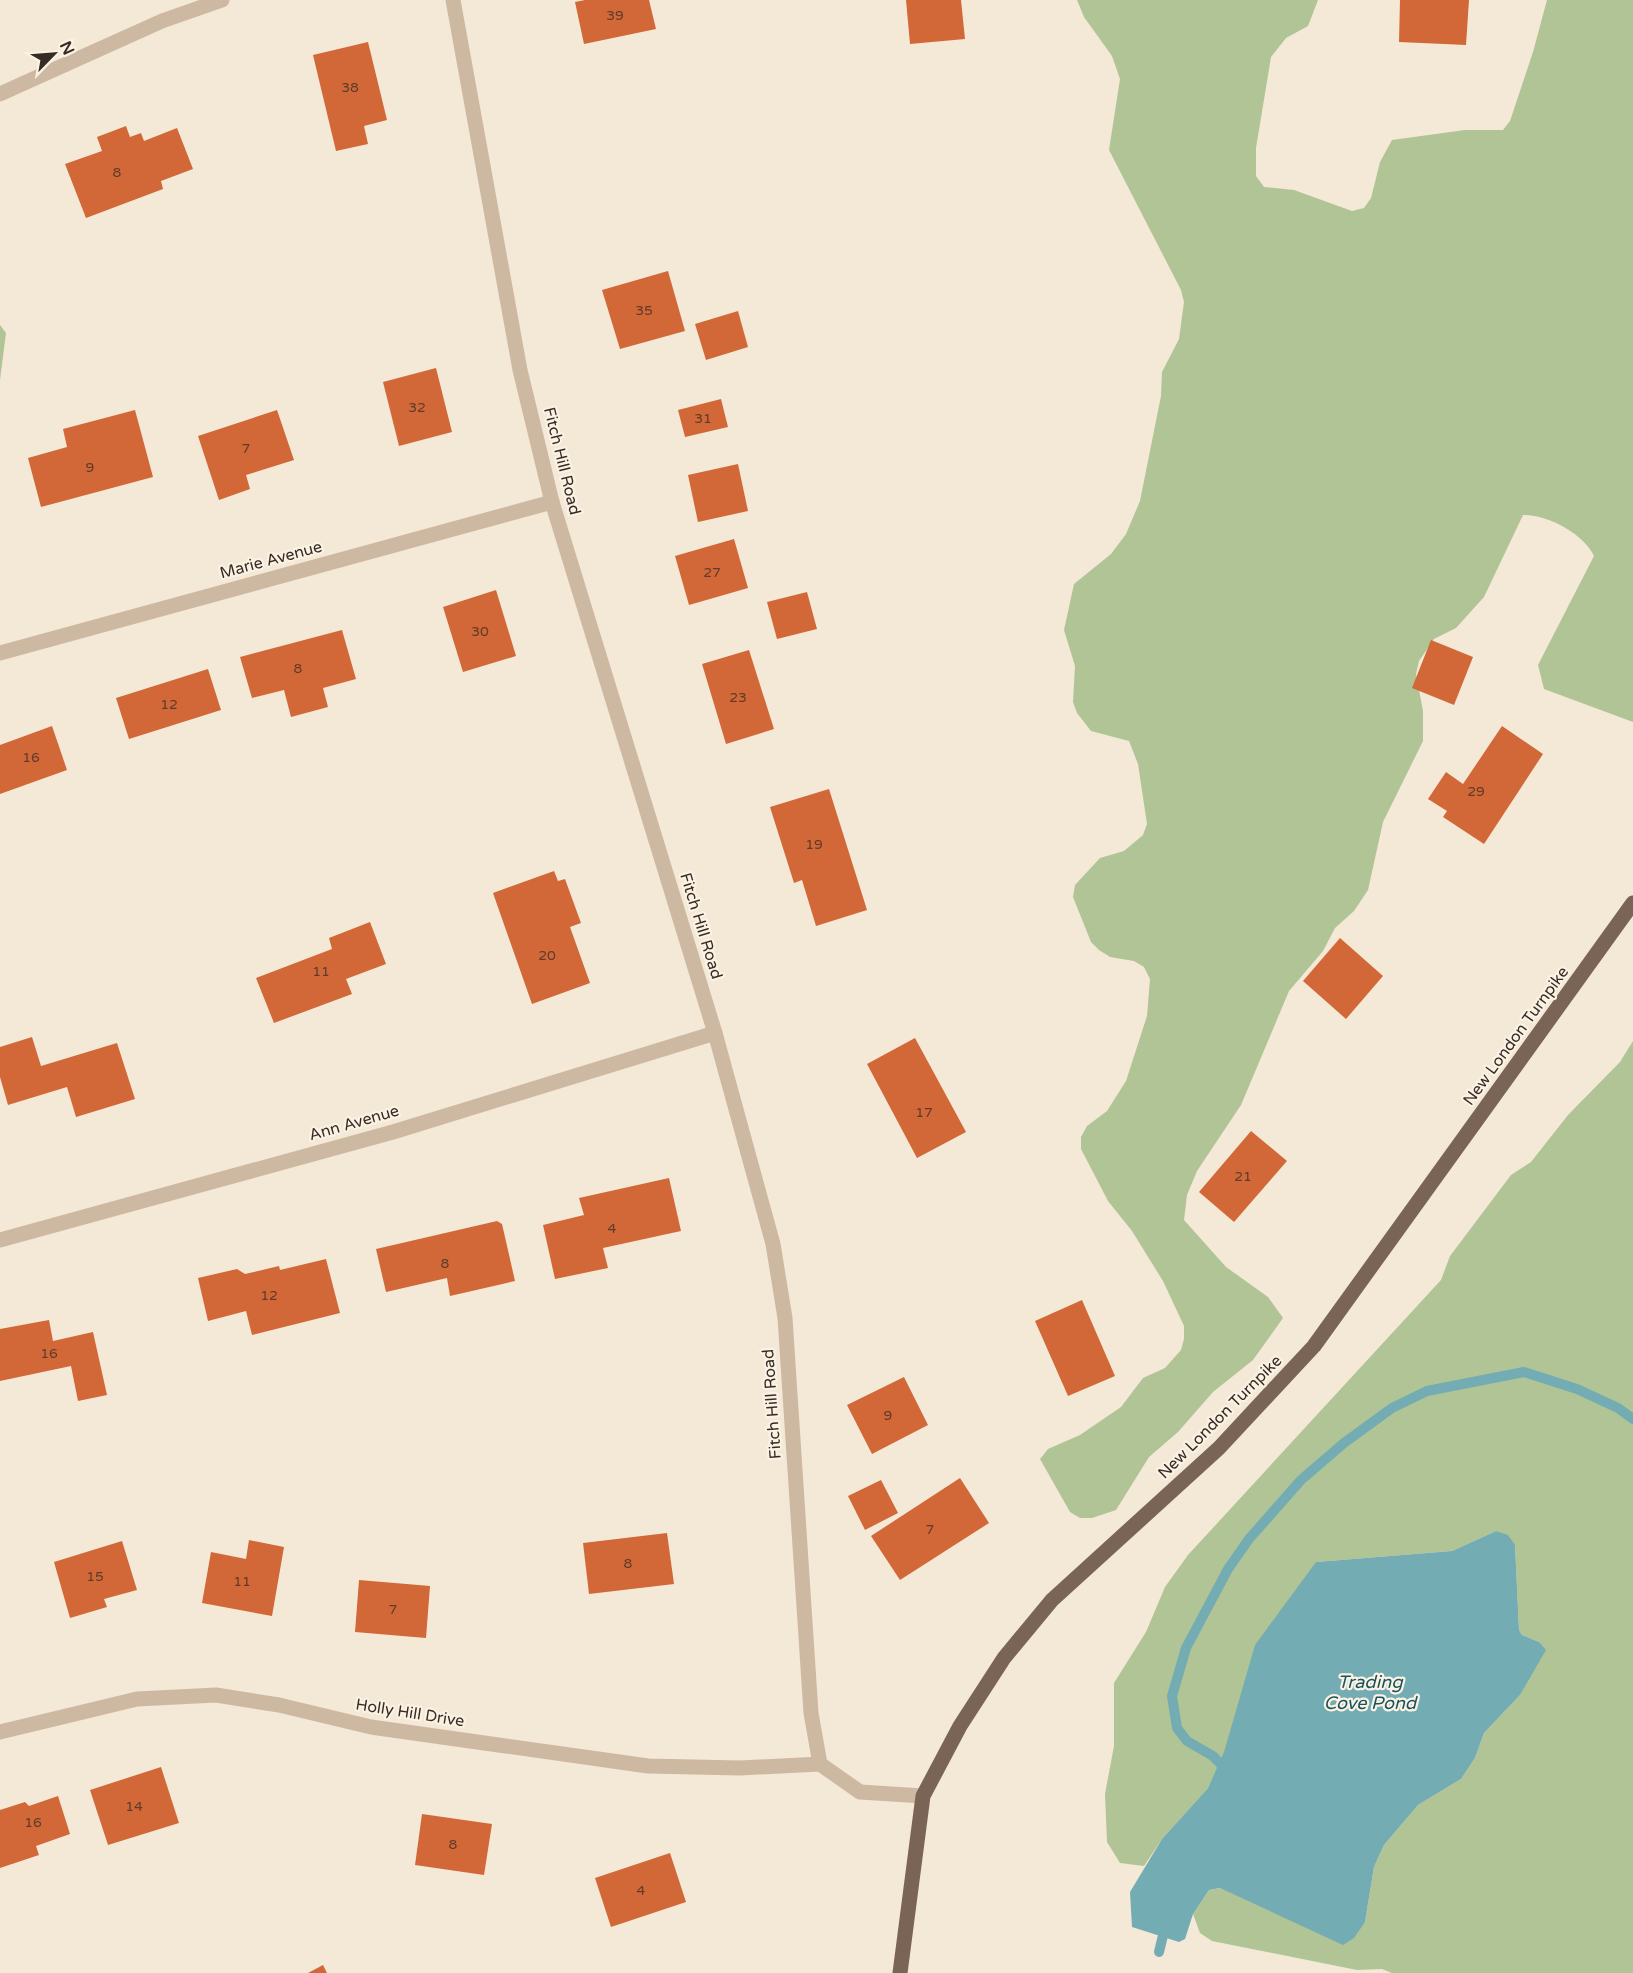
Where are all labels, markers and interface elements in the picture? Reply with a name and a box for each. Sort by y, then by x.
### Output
house number: 39 [606,7,624,24]
north arrow [24,24,84,84]
text: N [55,38,78,58]
house number: 38 [341,79,359,96]
house number: 8 [113,164,122,181]
house number: 35 [635,302,653,319]
house number: 32 [408,399,426,416]
street label: Fitch Hill Road [539,405,585,517]
house number: 31 [694,410,712,427]
house number: 7 [242,440,250,457]
house number: 9 [86,459,94,476]
street label: Marie Avenue [218,537,324,583]
house number: 27 [703,564,721,581]
house number: 30 [471,623,489,640]
house number: 8 [294,660,303,677]
house number: 23 [729,689,747,706]
house number: 12 [160,696,178,713]
house number: 16 [22,749,40,766]
house number: 29 [1467,783,1485,800]
house number: 19 [805,836,823,853]
street label: Fitch Hill Road [675,870,727,982]
house number: 20 [538,947,556,964]
house number: 11 [312,963,330,980]
street label: New London Turnpike [1459,963,1573,1109]
street label: Ann Avenue [307,1101,401,1145]
house number: 17 [915,1104,933,1121]
house number: 21 [1234,1168,1252,1185]
house number: 4 [608,1220,617,1237]
house number: 8 [441,1255,450,1272]
house number: 12 [260,1287,278,1304]
house number: 16 [40,1345,58,1362]
street label: Fitch Hill Road [758,1348,786,1460]
street label: New London Turnpike [1154,1351,1286,1483]
house number: 9 [884,1407,892,1424]
house number: 7 [926,1521,934,1538]
house number: 8 [624,1555,633,1572]
house number: 15 [86,1568,104,1585]
house number: 11 [233,1573,251,1590]
house number: 7 [389,1601,397,1618]
water label: Trading Cove Pond [1324,1671,1419,1714]
street label: Holly Hill Drive [354,1695,466,1731]
house number: 14 [125,1798,143,1815]
house number: 16 [24,1814,42,1831]
house number: 8 [449,1836,458,1853]
house number: 4 [637,1882,646,1899]

